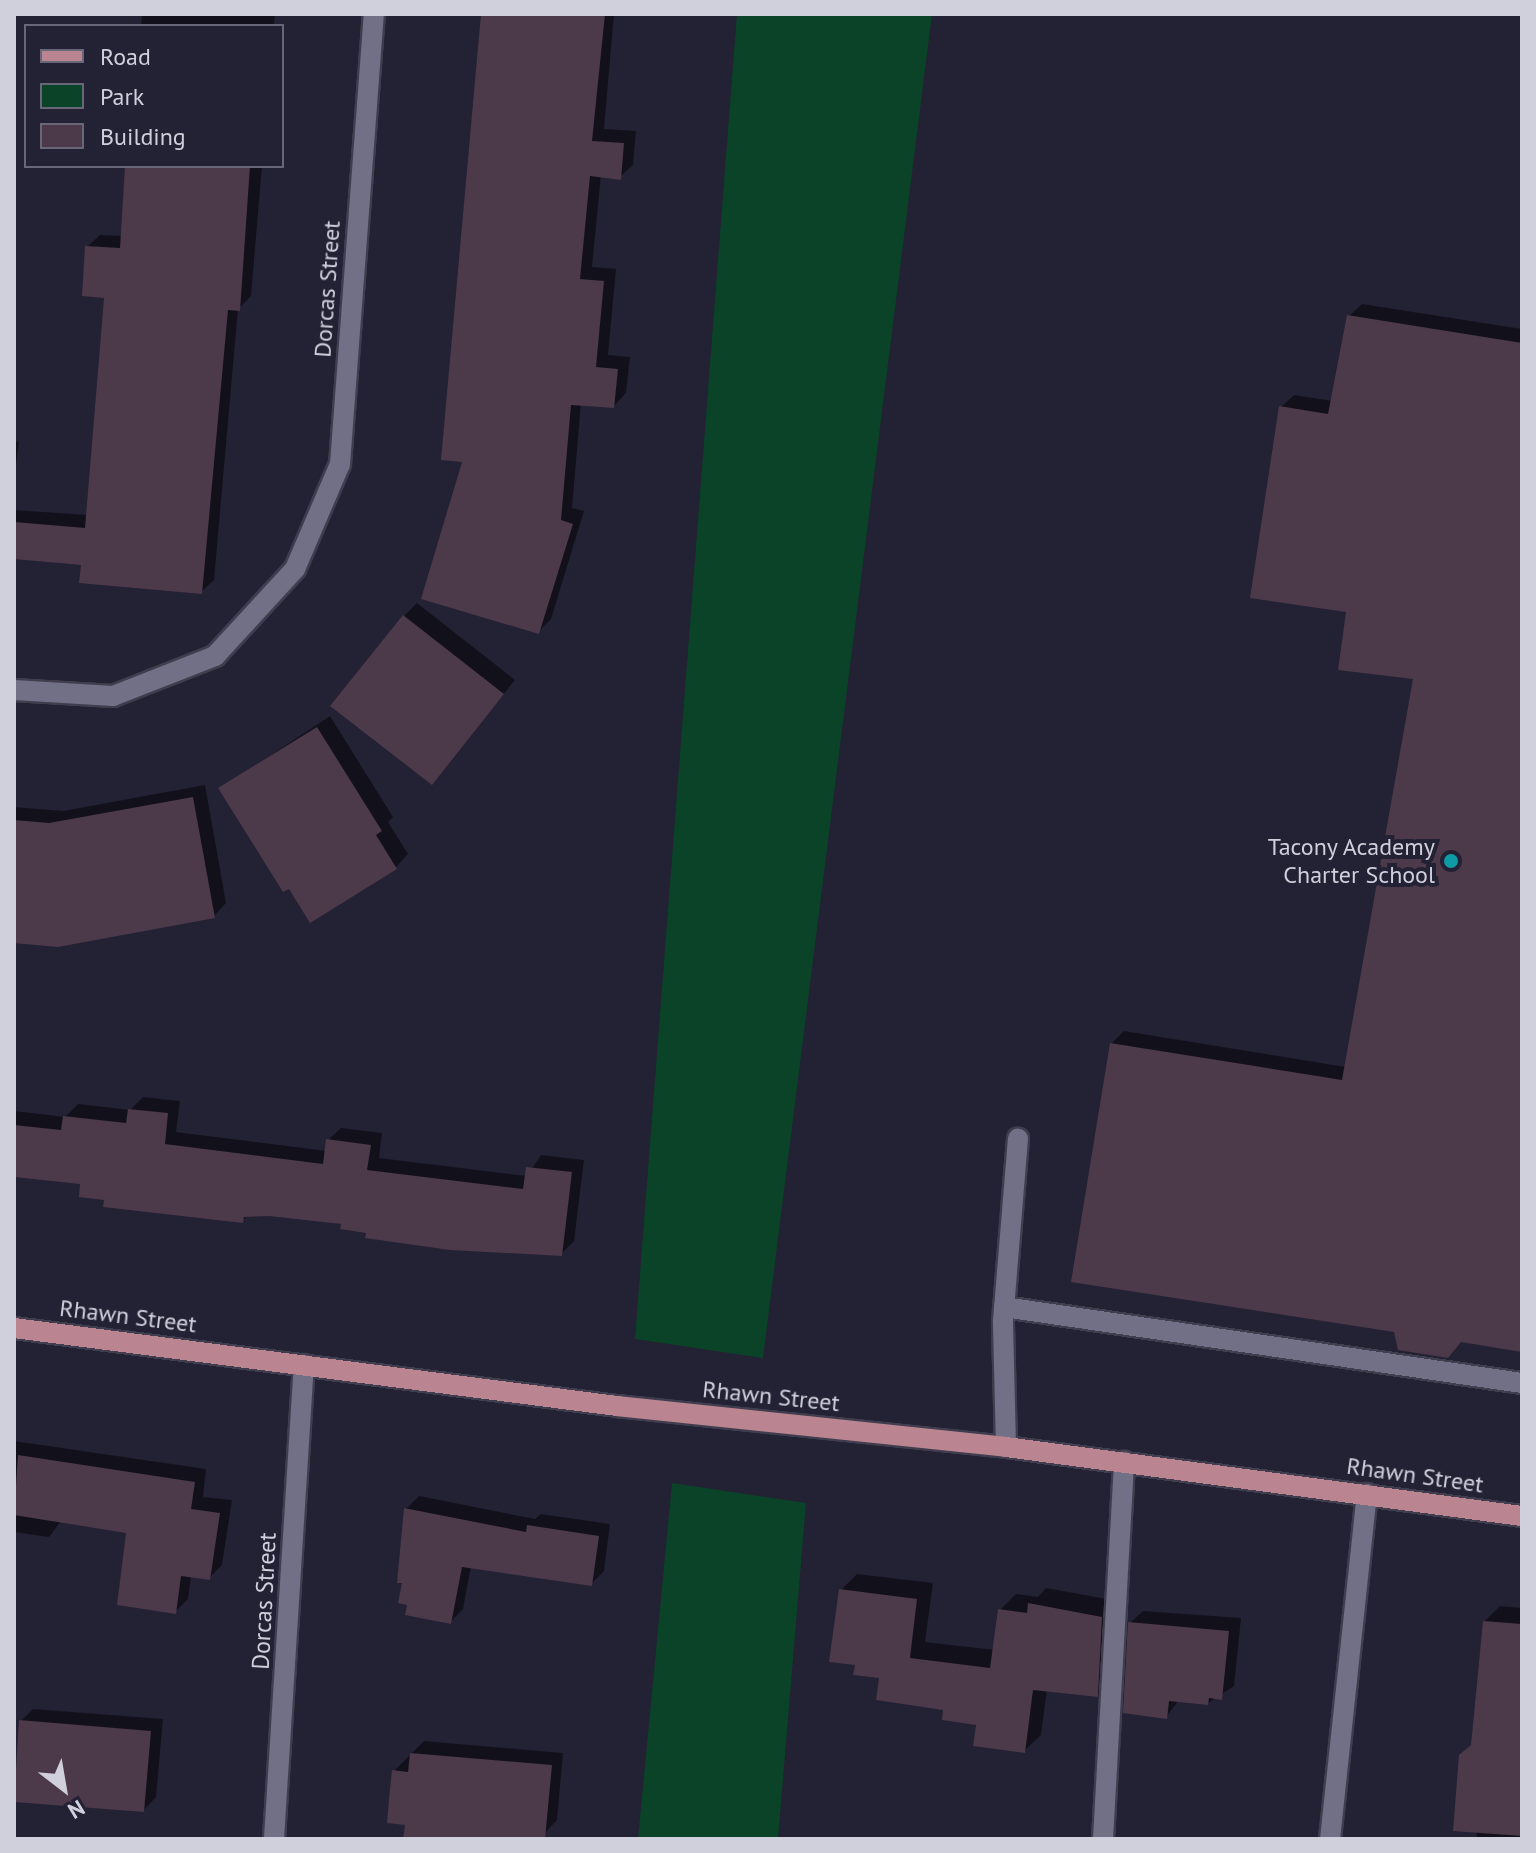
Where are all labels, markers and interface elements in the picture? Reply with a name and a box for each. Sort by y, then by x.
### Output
legend [24,24,284,168]
text: Road [100,41,151,72]
text: Park [100,81,144,112]
text: Building [100,121,186,152]
street label: Dorcas Street [308,220,346,358]
place label: Tacony Academy Charter School [1266,833,1435,889]
marker: Tacony Academy Charter School [1442,852,1460,870]
street label: Rhawn Street [58,1293,198,1339]
street label: Rhawn Street [701,1374,841,1418]
street label: Rhawn Street [1345,1451,1485,1499]
street label: Dorcas Street [246,1532,282,1670]
north arrow [24,1749,104,1829]
text: N [63,1794,90,1825]

